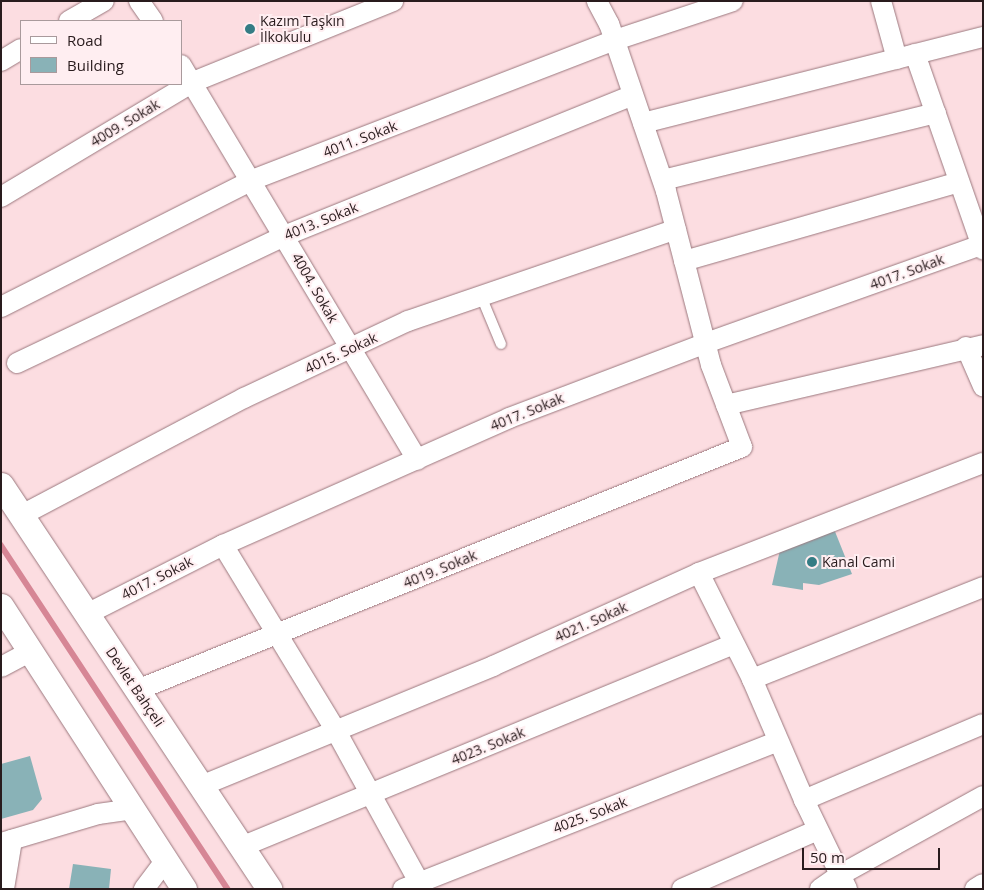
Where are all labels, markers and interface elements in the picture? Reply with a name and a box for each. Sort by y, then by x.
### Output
place label: Kazım Taşkın İlkokulu [260,13,345,46]
legend [20,20,182,85]
marker: Kazım Taşkın İlkokulu [244,23,256,35]
text: Road [67,30,103,50]
text: Building [67,55,124,75]
street label: 4009. Sokak [87,96,163,150]
street label: 4011. Sokak [321,117,399,161]
street label: 4013. Sokak [282,199,360,243]
street label: 4004. Sokak [288,250,342,326]
street label: 4017. Sokak [868,251,946,293]
street label: 4015. Sokak [302,329,380,377]
street label: 4017. Sokak [488,390,566,434]
street label: 4019. Sokak [401,547,479,591]
street label: 4017. Sokak [118,553,196,603]
place label: Kanal Cami [822,554,895,570]
marker: Kanal Cami [806,556,818,568]
street label: 4021. Sokak [552,598,630,646]
street label: Devlet Bahçeli [102,644,168,730]
street label: 4023. Sokak [449,724,527,768]
street label: 4025. Sokak [551,793,629,837]
scale bar [804,838,942,870]
text: 50 m [810,847,845,867]

